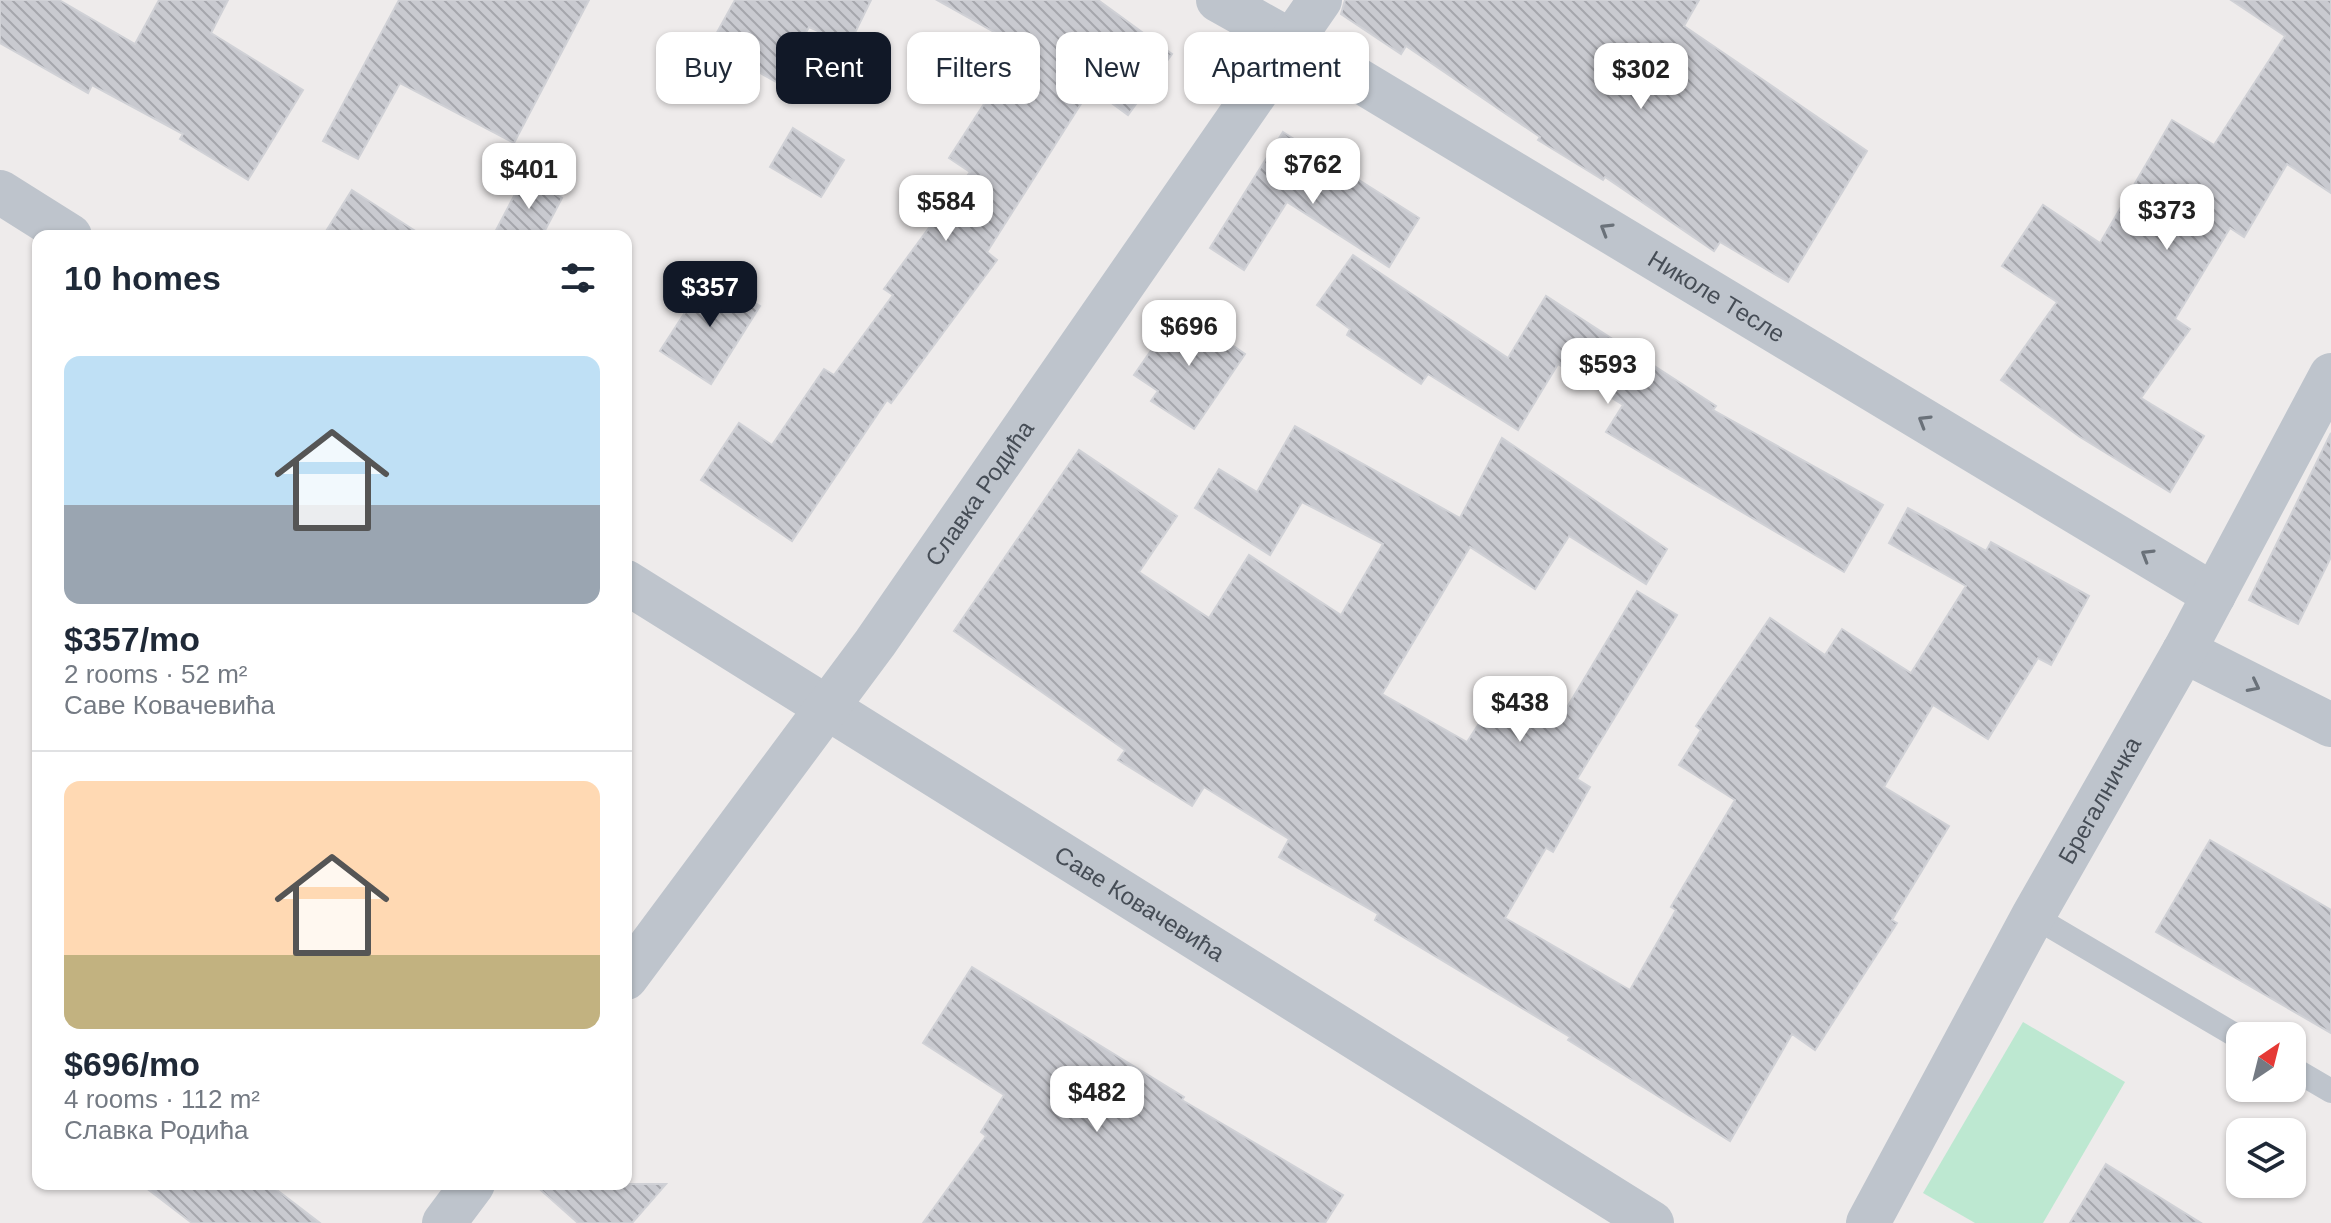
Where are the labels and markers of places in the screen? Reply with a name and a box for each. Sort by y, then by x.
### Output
pin: $302 [1594,43,1688,111]
pin: $762 [1266,138,1360,206]
pin: $401 [482,143,576,211]
pin: $584 [899,175,993,243]
pin: $373 [2120,184,2214,252]
pin: $357 [663,261,757,329]
pin: $696 [1142,300,1236,368]
pin: $593 [1561,338,1655,406]
pin: $438 [1473,676,1567,744]
pin: $482 [1050,1066,1144,1134]

